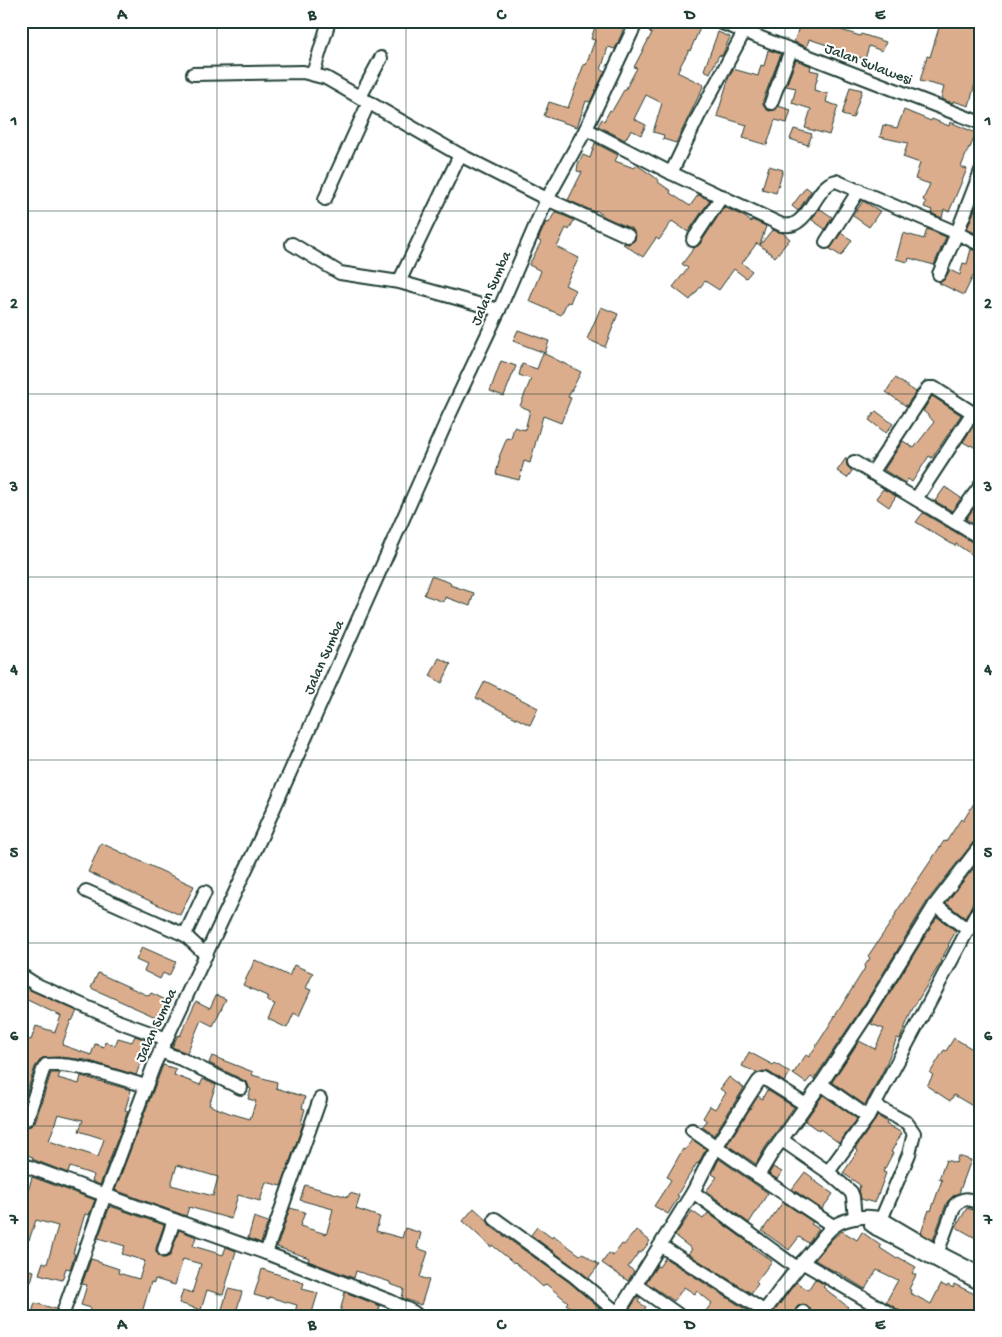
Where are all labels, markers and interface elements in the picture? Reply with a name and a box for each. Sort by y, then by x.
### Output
text: A [116,7,128,26]
text: B [307,7,317,26]
text: C [496,7,507,26]
text: D [683,7,696,26]
text: E [875,7,886,26]
street label: Jalan Sulawesi [822,40,915,90]
text: 1 [10,113,17,132]
text: 1 [984,113,991,132]
street label: Jalan Sumba [467,248,516,329]
text: 2 [10,296,18,315]
text: 2 [984,296,992,315]
text: 3 [9,479,18,498]
text: 3 [983,479,992,498]
street label: Jalan Sumba [300,617,349,698]
text: 4 [9,662,18,681]
text: 4 [983,662,992,681]
text: 5 [10,845,19,864]
text: 5 [984,845,993,864]
street label: Jalan Sumba [132,985,182,1066]
text: 6 [10,1028,19,1047]
text: 6 [984,1028,993,1047]
text: 7 [9,1212,19,1231]
text: 7 [983,1212,993,1231]
text: A [116,1317,128,1336]
text: B [307,1317,317,1336]
text: C [496,1317,507,1336]
text: D [683,1317,696,1336]
text: E [875,1317,886,1336]

